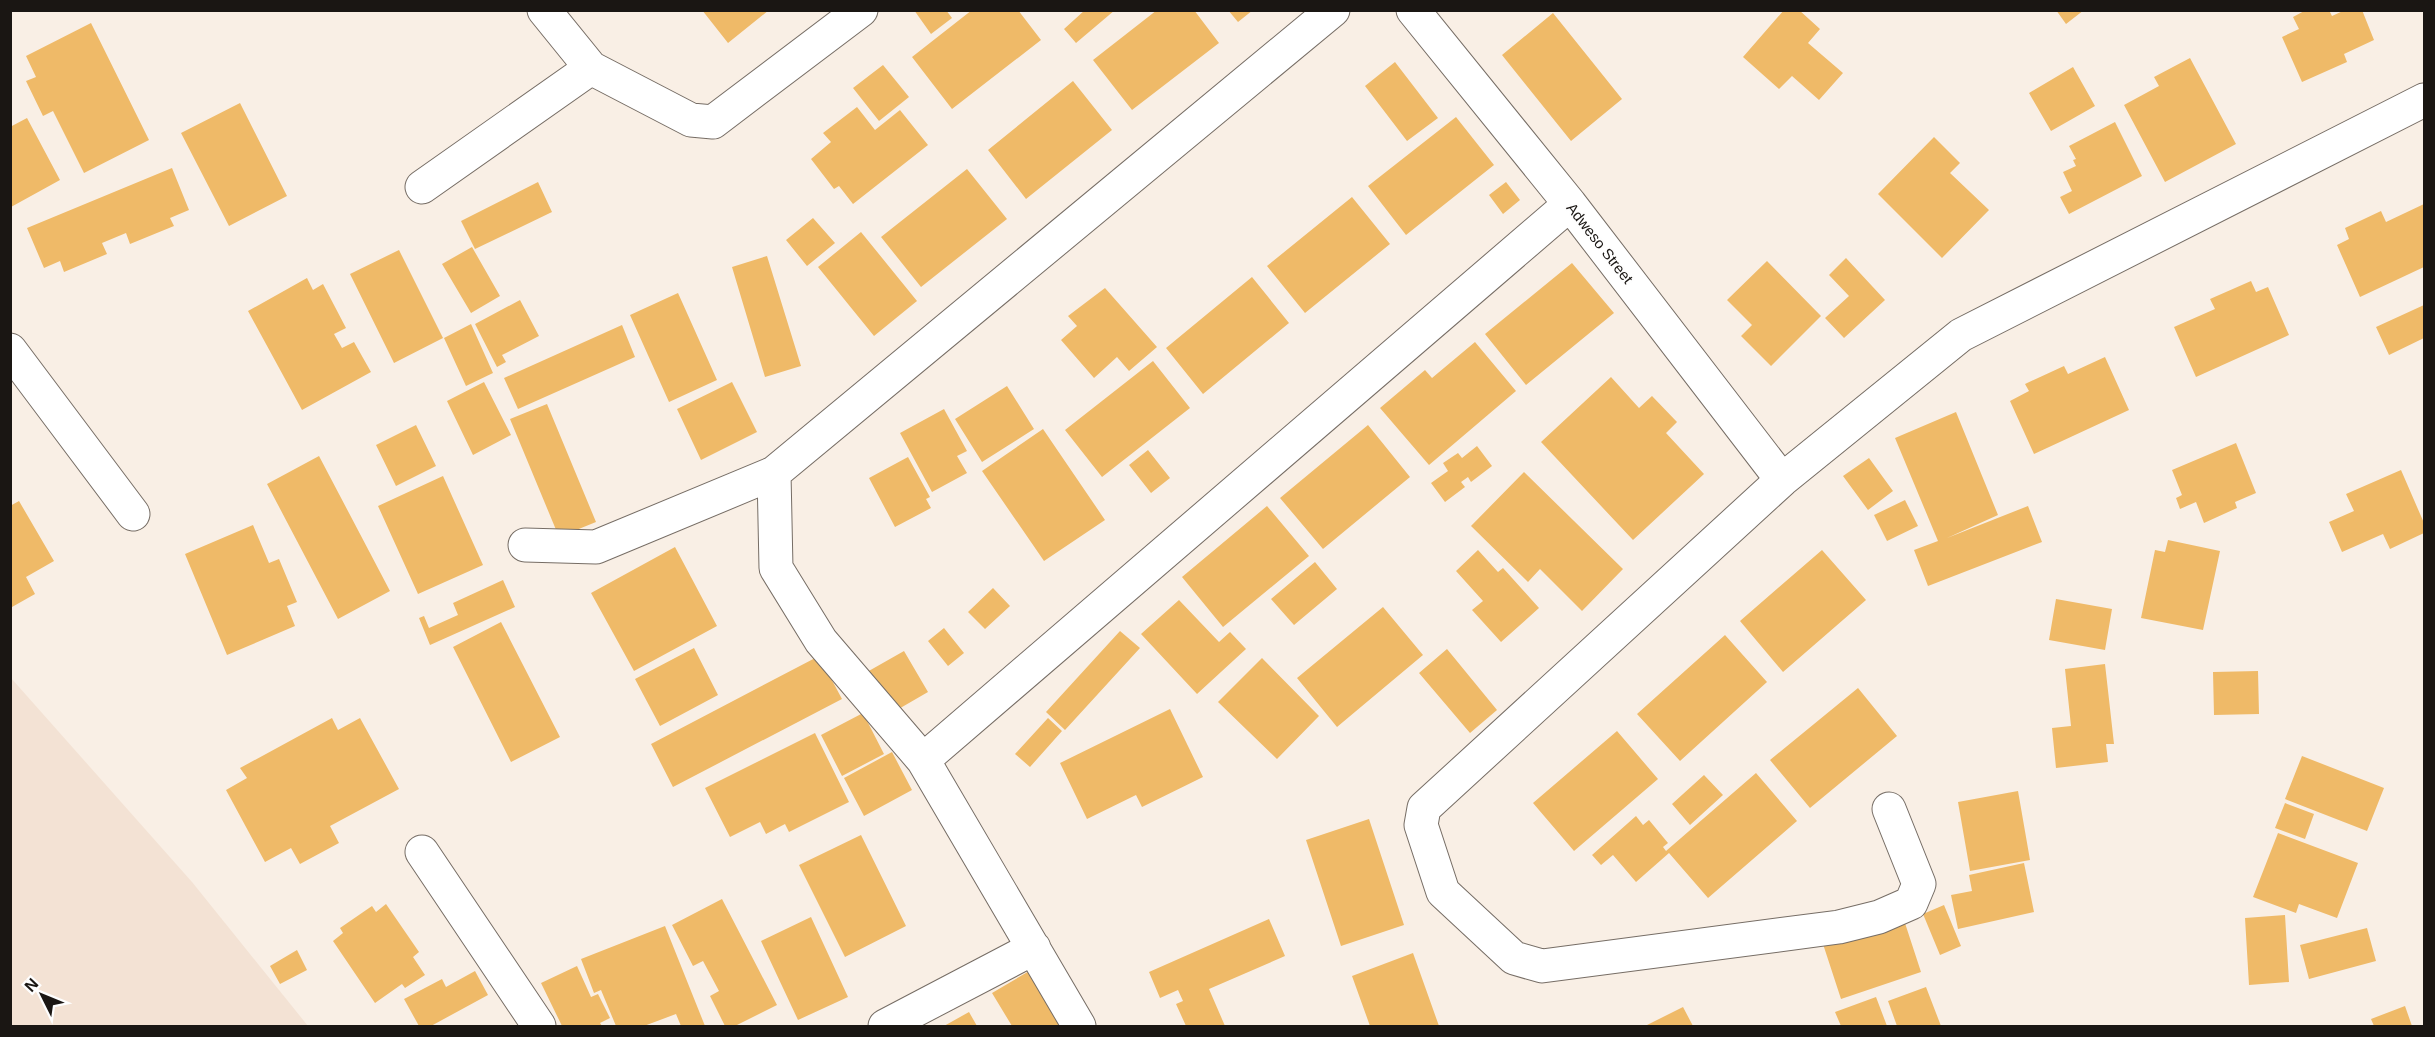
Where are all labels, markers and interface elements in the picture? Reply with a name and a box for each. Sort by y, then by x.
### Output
street label: Adweso Street [1563,199,1637,287]
north arrow [12,965,72,1025]
text: N [21,975,42,995]

